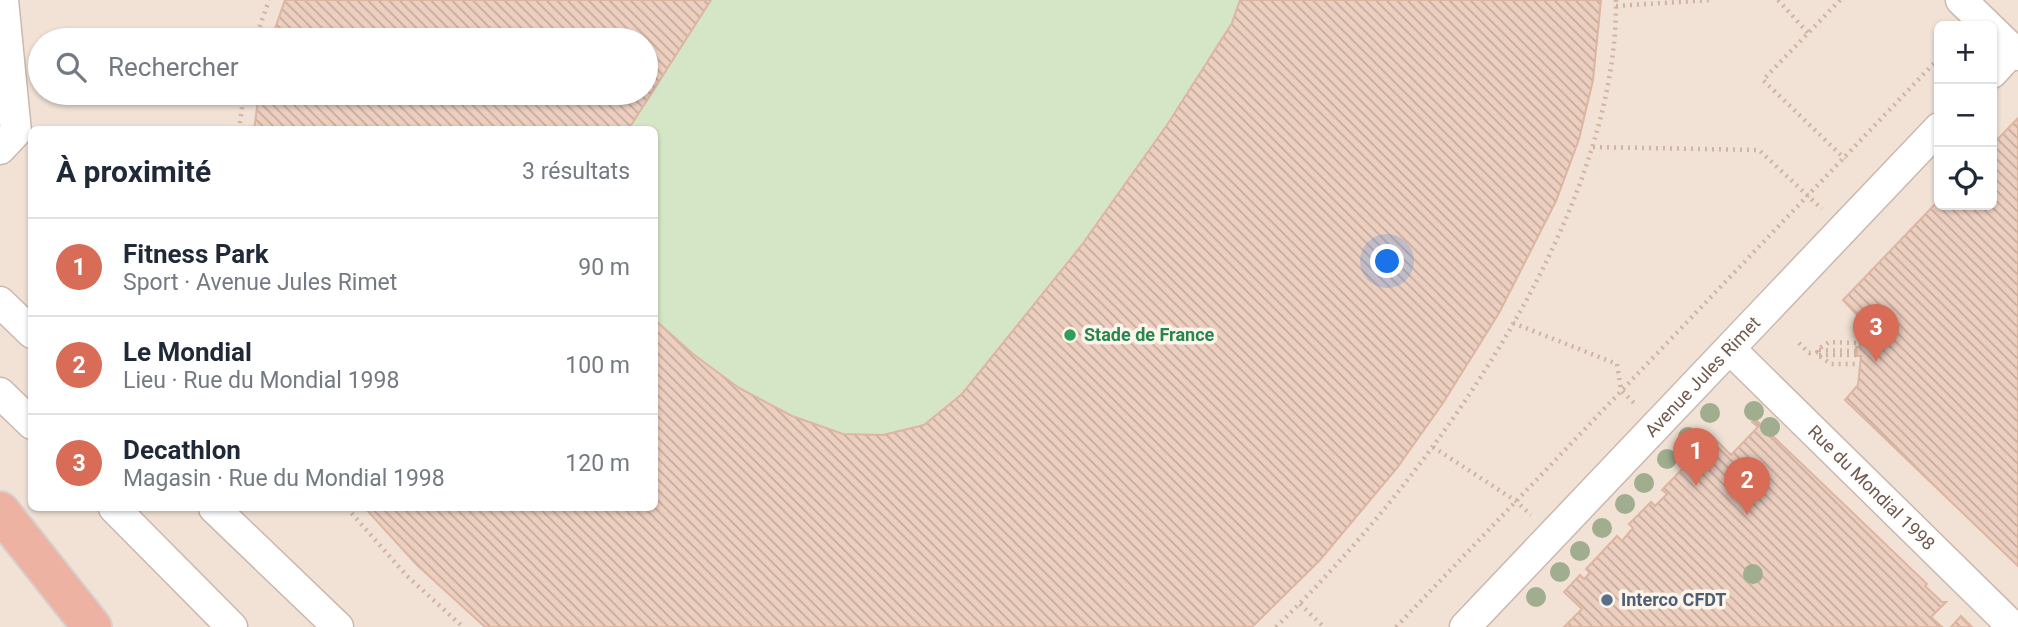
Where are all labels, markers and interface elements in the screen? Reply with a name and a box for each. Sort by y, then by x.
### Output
map controls [1934,21,1997,210]
button: + [1934,21,1997,84]
search box [28,28,658,105]
icon: search [52,48,90,86]
text: Rechercher [108,52,239,82]
button: − [1934,84,1997,147]
button: locate [1934,147,1997,210]
text: À proximité [56,154,211,189]
text: 3 résultats [522,158,630,185]
text: Fitness Park [123,239,269,269]
your location [1370,244,1404,278]
text: 1 [72,254,86,281]
text: 90 m [578,254,630,281]
text: Sport · Avenue Jules Rimet [123,269,397,296]
pin: 3 [1853,304,1899,362]
street label: Avenue Jules Rimet [1640,312,1764,441]
place label: Stade de France [1084,324,1215,345]
marker: Stade de France [1062,327,1078,343]
text: Le Mondial [123,337,252,367]
text: 2 [72,352,86,379]
text: 100 m [565,352,630,379]
text: Lieu · Rue du Mondial 1998 [123,367,399,394]
street label: Rue du Mondial 1998 [1804,421,1939,554]
pin: 1 [1673,428,1719,486]
text: Decathlon [123,435,241,465]
text: 3 [72,450,86,477]
text: 120 m [565,450,630,477]
pin: 2 [1724,457,1770,515]
text: Magasin · Rue du Mondial 1998 [123,465,445,492]
place label: Interco CFDT [1621,589,1727,610]
marker: Interco CFDT [1599,592,1615,608]

